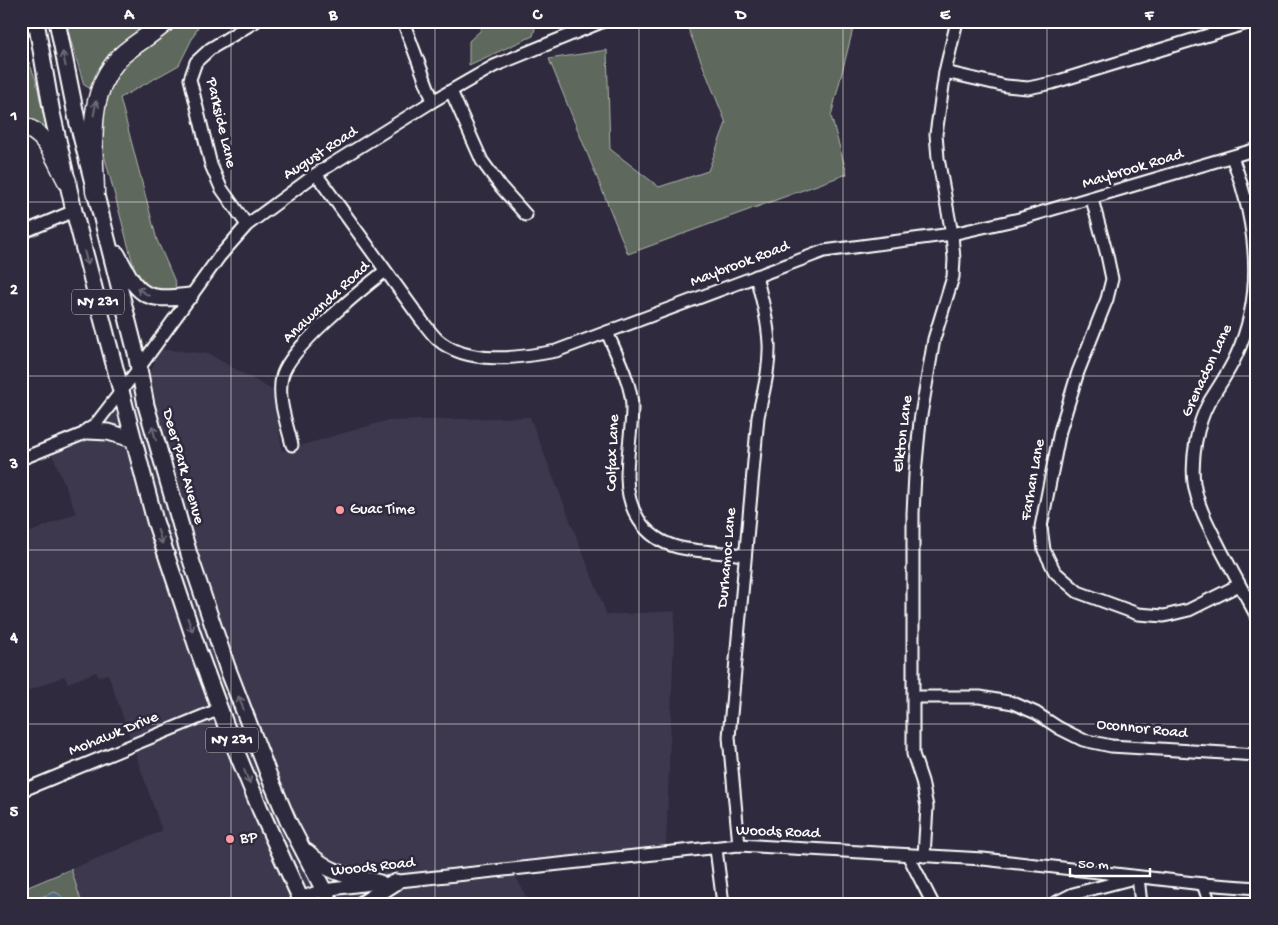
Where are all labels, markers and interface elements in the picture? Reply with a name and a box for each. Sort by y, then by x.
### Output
text: A [123,7,135,26]
text: B [328,7,338,26]
text: C [532,7,543,26]
text: D [734,7,747,26]
text: E [940,7,951,26]
text: F [1144,7,1155,26]
one-way arrow [59,52,68,68]
street label: Parkside Lane [200,75,240,171]
one-way arrow [91,101,100,117]
text: 1 [10,108,17,127]
street label: August Road [280,122,363,185]
street label: Maybrook Road [1080,145,1187,194]
street label: Maybrook Road [688,237,794,293]
one-way arrow [82,250,92,266]
street label: Anawanda Road [280,257,376,348]
text: 2 [10,282,18,301]
one-way arrow [136,286,150,297]
road number: NY 231 [72,290,124,314]
street label: Grenadon Lane [1178,321,1238,420]
street label: Elkton Lane [890,394,918,474]
street label: Deer Park Avenue [156,406,208,527]
street label: Colfax Lane [603,413,625,492]
one-way arrow [149,426,158,442]
street label: Farhan Lane [1017,437,1051,523]
text: 3 [9,456,18,475]
place label: Guac Time [350,501,416,520]
marker: Guac Time [334,504,346,516]
street label: Durhamoc Lane [714,506,742,610]
one-way arrow [156,528,165,544]
one-way arrow [186,617,195,633]
text: 4 [9,630,18,649]
one-way arrow [236,696,245,711]
street label: Mohawk Drive [66,708,162,762]
street label: Oconnor Road [1096,716,1190,744]
road number: NY 231 [206,728,258,752]
one-way arrow [243,769,252,784]
text: 5 [10,804,19,823]
street label: Woods Road [736,822,822,844]
place label: BP [239,830,257,849]
marker: BP [224,833,236,845]
scale bar [1070,845,1150,877]
street label: Woods Road [330,854,417,882]
text: 50 m [1078,856,1109,874]

